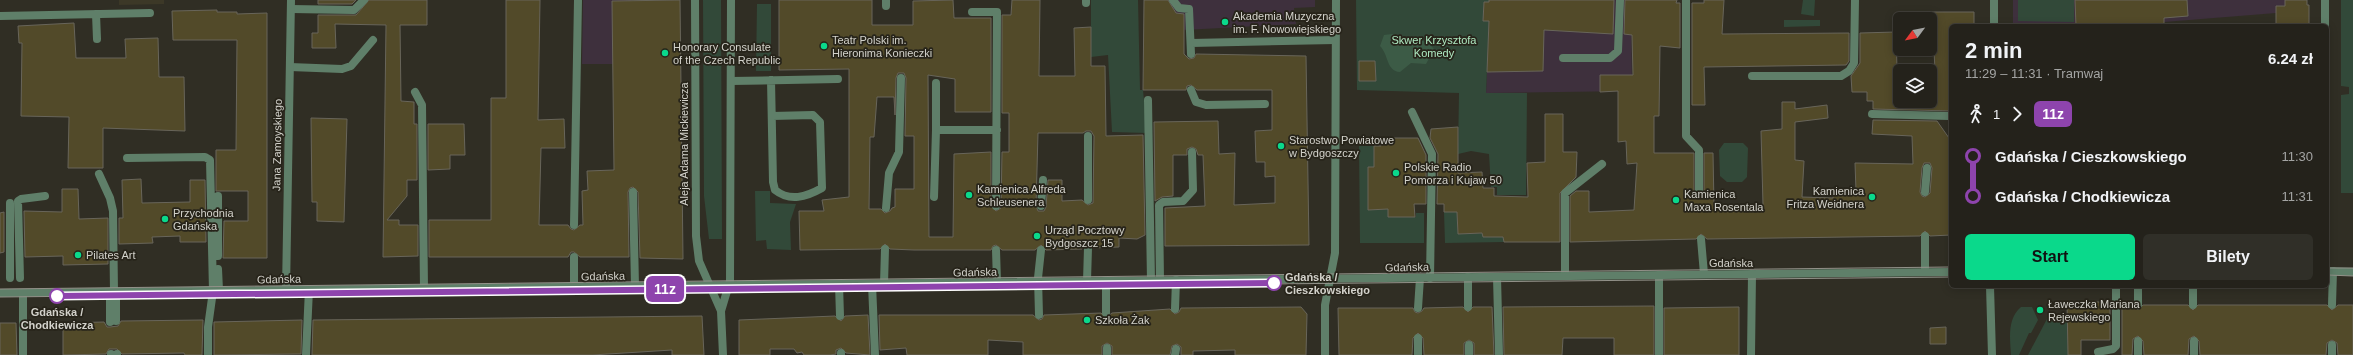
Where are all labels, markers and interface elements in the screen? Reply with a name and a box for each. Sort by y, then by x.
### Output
place label: Akademia Muzyczna im. F. Nowowiejskiego [1233,10,1341,35]
north arrow [1893,12,1937,56]
map controls [1893,12,1937,108]
marker: Akademia Muzyczna im. F. Nowowiejskiego [1220,17,1230,27]
place label: Teatr Polski im. Hieronima Konieczki [832,34,932,59]
park label: Skwer Krzysztofa Komedy [1392,34,1477,59]
text: 2 min [1965,38,2022,63]
place label: Honorary Consulate of the Czech Republic [673,41,781,66]
marker: Teatr Polski im. Hieronima Konieczki [819,41,829,51]
marker: Honorary Consulate of the Czech Republic [660,48,670,58]
text: 6.24 zł [2268,50,2313,67]
button: layers [1893,64,1937,108]
text: 11:29 – 11:31 · Tramwaj [1965,66,2103,81]
street label: Aleja Adama Mickiewicza [678,81,690,206]
street label: Jana Zamoyskiego [270,99,284,191]
icon: walk [1965,103,1987,125]
icon: forward [2006,103,2028,125]
text: 11z [2042,106,2064,122]
text: 1 [1993,107,2000,122]
place label: Starostwo Powiatowe w Bydgoszczy [1288,134,1394,159]
marker: Starostwo Powiatowe w Bydgoszczy [1276,141,1286,151]
text: Gdańska / Cieszkowskiego [1995,148,2187,165]
text: 11:30 [2281,149,2313,164]
place label: Polskie Radio Pomorza i Kujaw 50 [1404,161,1502,186]
marker: Polskie Radio Pomorza i Kujaw 50 [1391,168,1401,178]
place label: Kamienica Alfreda Schleusenera [977,183,1067,208]
place label: Kamienica Fritza Weidnera [1787,185,1865,210]
place label: Kamienica Maxa Rosentala [1684,188,1764,213]
text: Gdańska / Chodkiewicza [1995,188,2170,205]
text: 11:31 [2281,189,2313,204]
marker: Kamienica Alfreda Schleusenera [964,190,974,200]
marker: Kamienica Fritza Weidnera [1867,192,1877,202]
marker: Kamienica Maxa Rosentala [1671,195,1681,205]
place label: Przychodnia Gdańska [173,207,234,232]
marker: Przychodnia Gdańska [160,214,170,224]
place label: Urząd Pocztowy Bydgoszcz 15 [1045,224,1125,249]
marker: Urząd Pocztowy Bydgoszcz 15 [1032,231,1042,241]
button: Start [1965,234,2135,280]
button: Bilety [2143,234,2313,280]
place label: Pilates Art [86,249,136,261]
marker: Pilates Art [73,250,83,260]
street label: Gdańska [1709,257,1754,269]
street label: Gdańska [1385,261,1430,273]
street label: Gdańska [953,266,998,278]
street label: Gdańska [581,270,626,282]
place label: Gdańska / Cieszkowskiego [1285,271,1370,296]
street label: Gdańska [257,273,302,285]
marker: Gdańska / Cieszkowskiego [1266,275,1282,291]
line badge: 11z [642,276,688,302]
text: 11z [654,281,676,297]
marker: Gdańska / Chodkiewicza [49,288,65,304]
place label: Ławeczka Mariana Rejewskiego [2048,298,2141,323]
marker: Ławeczka Mariana Rejewskiego [2035,305,2045,315]
place label: Gdańska / Chodkiewicza [21,306,94,331]
place label: Szkoła Żak [1095,314,1150,326]
marker: Szkoła Żak [1082,315,1092,325]

